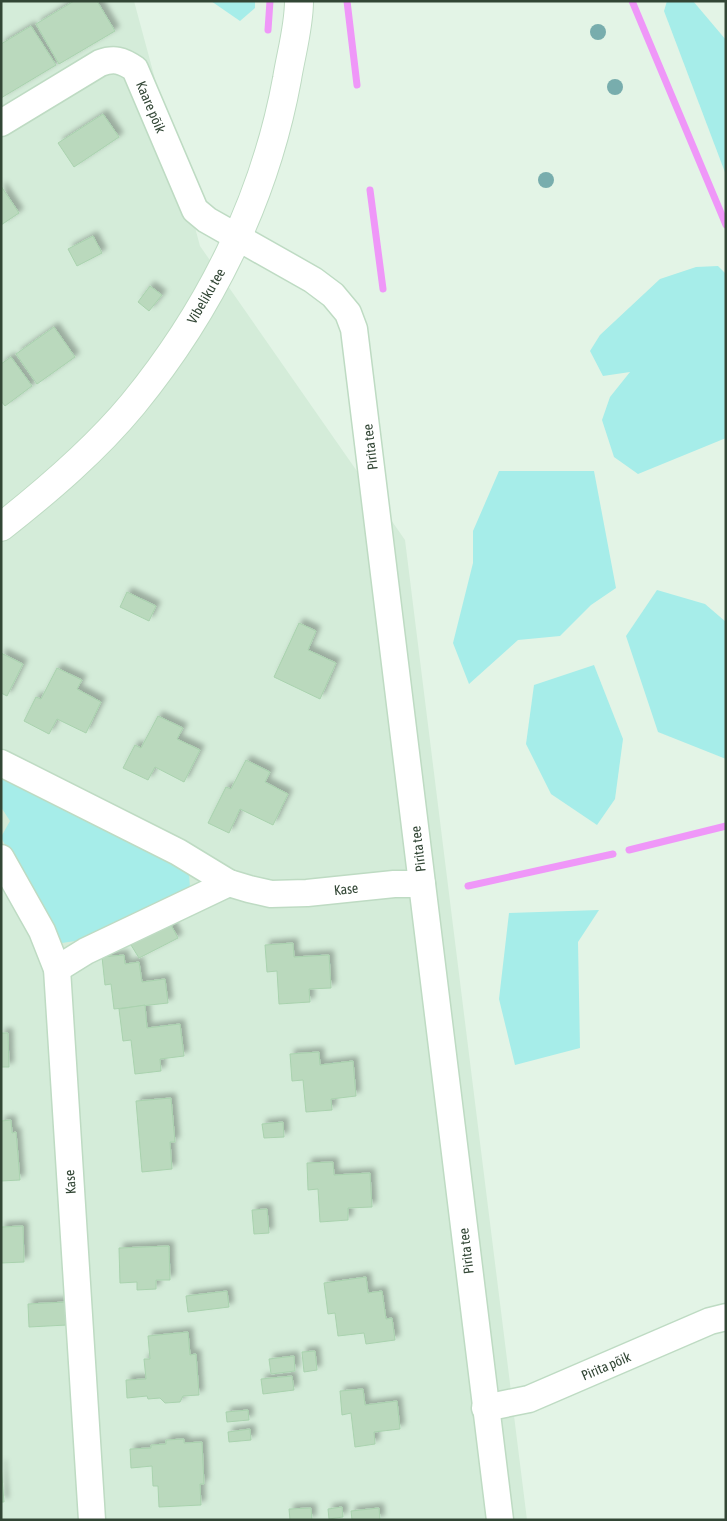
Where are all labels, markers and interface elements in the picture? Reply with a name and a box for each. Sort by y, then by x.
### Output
street label: Kaare põik [133,79,169,135]
street label: Vibeliku tee [184,265,228,327]
street label: Pirita tee [359,423,381,471]
street label: Pirita tee [407,825,429,873]
street label: Kase [333,880,359,898]
street label: Kase [61,1169,79,1195]
street label: Pirita tee [455,1227,477,1275]
street label: Pirita põik [579,1348,633,1384]

